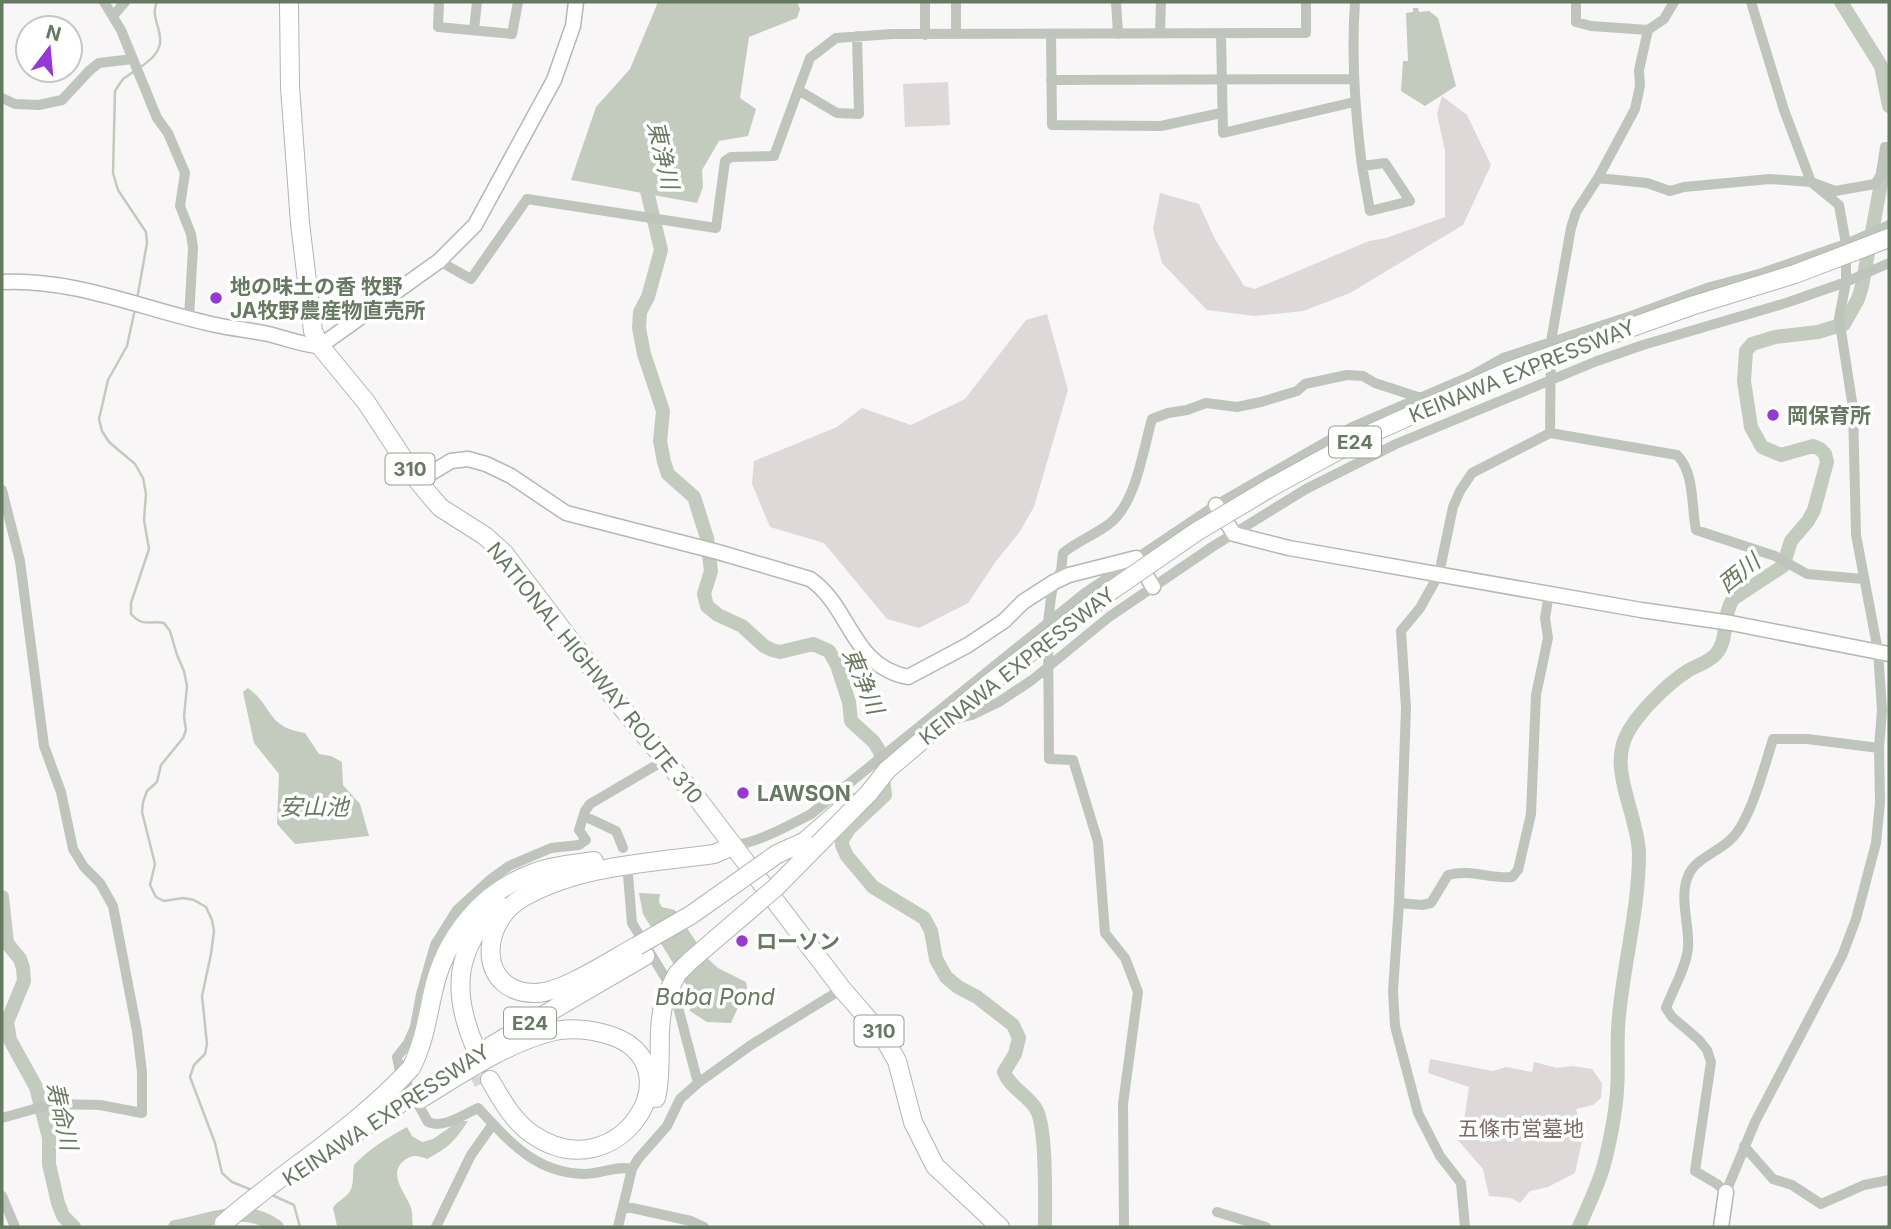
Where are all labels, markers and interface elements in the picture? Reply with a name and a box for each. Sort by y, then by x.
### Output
north arrow [14,14,84,84]
text: N [43,20,64,46]
water label: 東浄川 [642,118,685,195]
place label: 地の味土の香 牧野 JA牧野農産物直売所 [230,274,426,323]
marker: 地の味土の香 牧野 JA牧野農産物直売所 [208,290,224,306]
street label: KEINAWA EXPRESSWAY [1405,314,1639,428]
place label: 岡保育所 [1787,403,1871,428]
marker: 岡保育所 [1765,407,1781,423]
road number: E24 [1329,426,1381,458]
road number: 310 [386,454,434,484]
street label: NATIONAL HIGHWAY ROUTE 310 [482,537,708,809]
water label: 西川 [1712,546,1768,598]
street label: KEINAWA EXPRESSWAY [914,582,1120,750]
water label: 東浄川 [837,644,891,721]
place label: LAWSON [757,781,851,806]
marker: LAWSON [735,785,751,801]
water label: 安山池 [280,793,351,821]
place label: ローソン [756,929,840,954]
marker: ローソン [734,933,750,949]
water label: Baba Pond [655,983,776,1011]
road number: E24 [504,1007,556,1038]
road number: 310 [854,1015,903,1046]
street label: KEINAWA EXPRESSWAY [278,1039,494,1191]
water label: 寿命川 [41,1079,84,1156]
park label: 五條市営墓地 [1458,1116,1584,1141]

